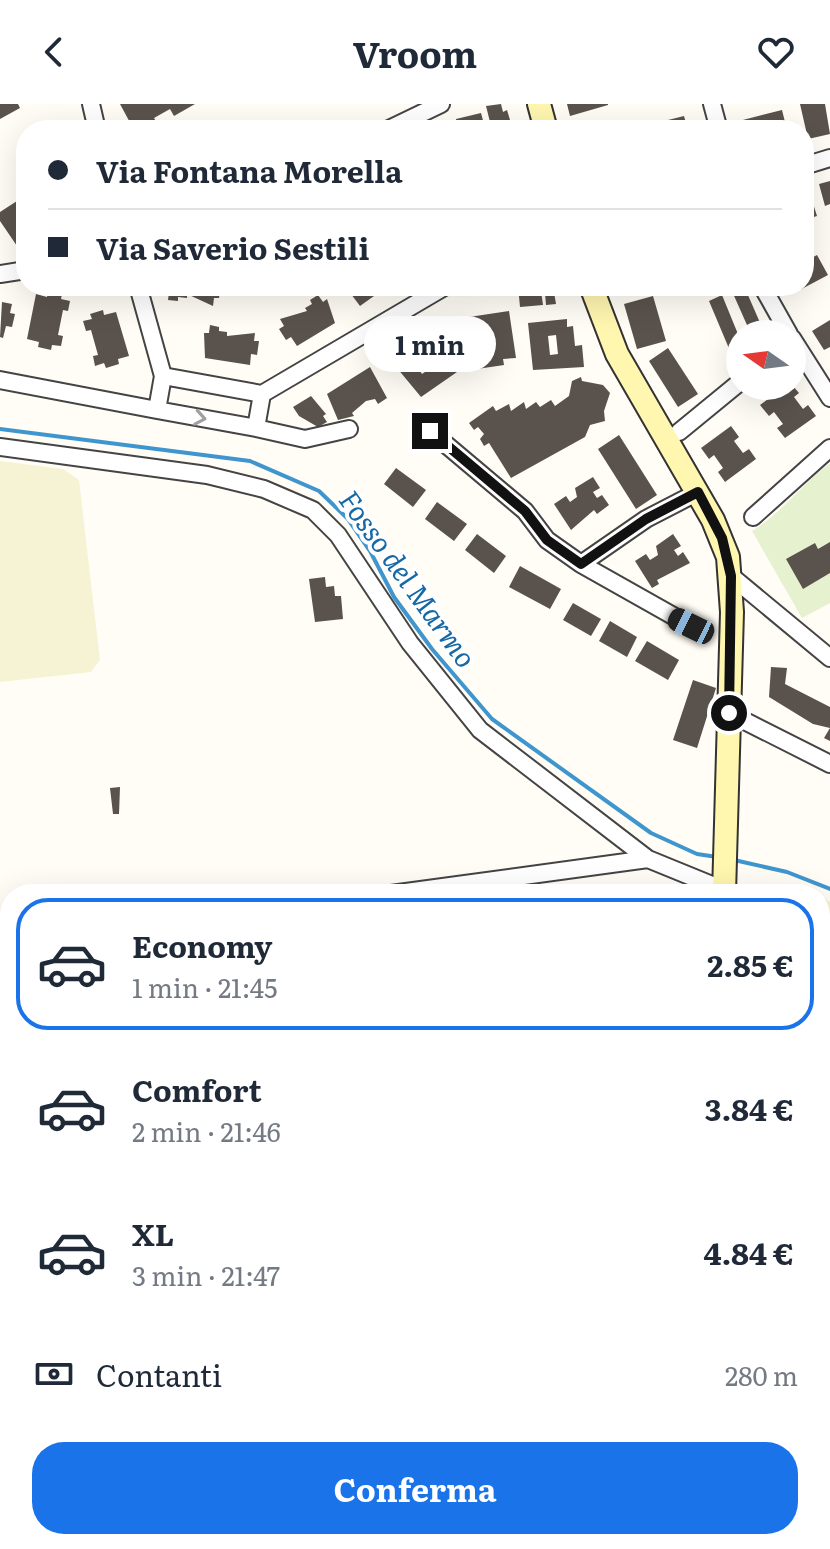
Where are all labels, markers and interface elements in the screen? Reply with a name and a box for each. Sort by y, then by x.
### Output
text: Vroom [353,26,477,79]
icon: back [32,30,76,74]
icon: heart [754,30,798,74]
text: Via Fontana Morella [96,148,403,192]
text: Via Saverio Sestili [96,225,369,269]
callout: 1 min [364,315,496,371]
north arrow [726,320,806,400]
map controls [726,320,806,400]
text: 1 min [395,324,465,363]
one-way arrow [194,408,207,425]
route end [412,413,448,449]
water label: Fosso del Marmo [330,481,488,675]
car [664,605,718,647]
route start [711,695,747,731]
text: Economy [132,923,272,967]
icon: car [36,928,108,1000]
text: 2.85 € [707,942,794,986]
text: 1 min · 21:45 [132,967,277,1006]
text: Comfort [132,1067,262,1111]
icon: car [36,1072,108,1144]
text: 3.84 € [705,1086,794,1130]
text: 2 min · 21:46 [132,1111,281,1150]
text: XL [132,1211,174,1255]
icon: car [36,1216,108,1288]
text: 4.84 € [703,1230,794,1274]
text: 3 min · 21:47 [132,1255,280,1294]
icon: cash [32,1352,76,1396]
text: Contanti [96,1352,222,1396]
text: 280 m [725,1355,798,1394]
button: Conferma [32,1442,798,1534]

